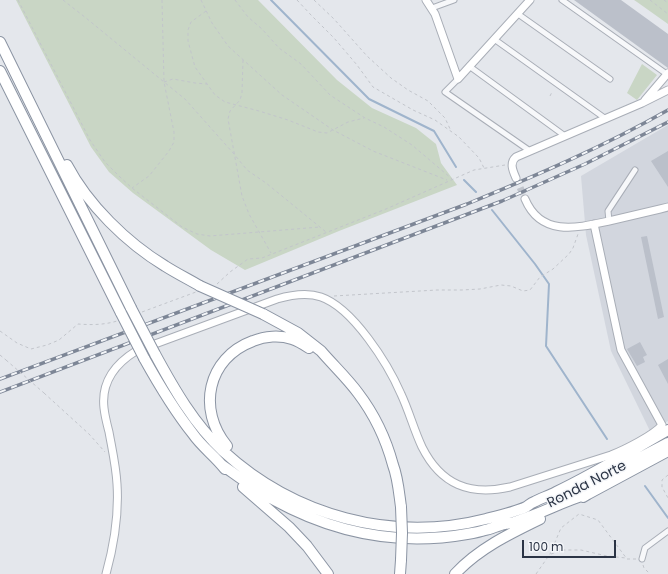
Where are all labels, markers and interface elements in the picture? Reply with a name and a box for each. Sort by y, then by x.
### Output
street label: Ronda Norte [544,458,630,512]
scale bar [524,532,618,558]
text: 100 m [529,538,563,555]

